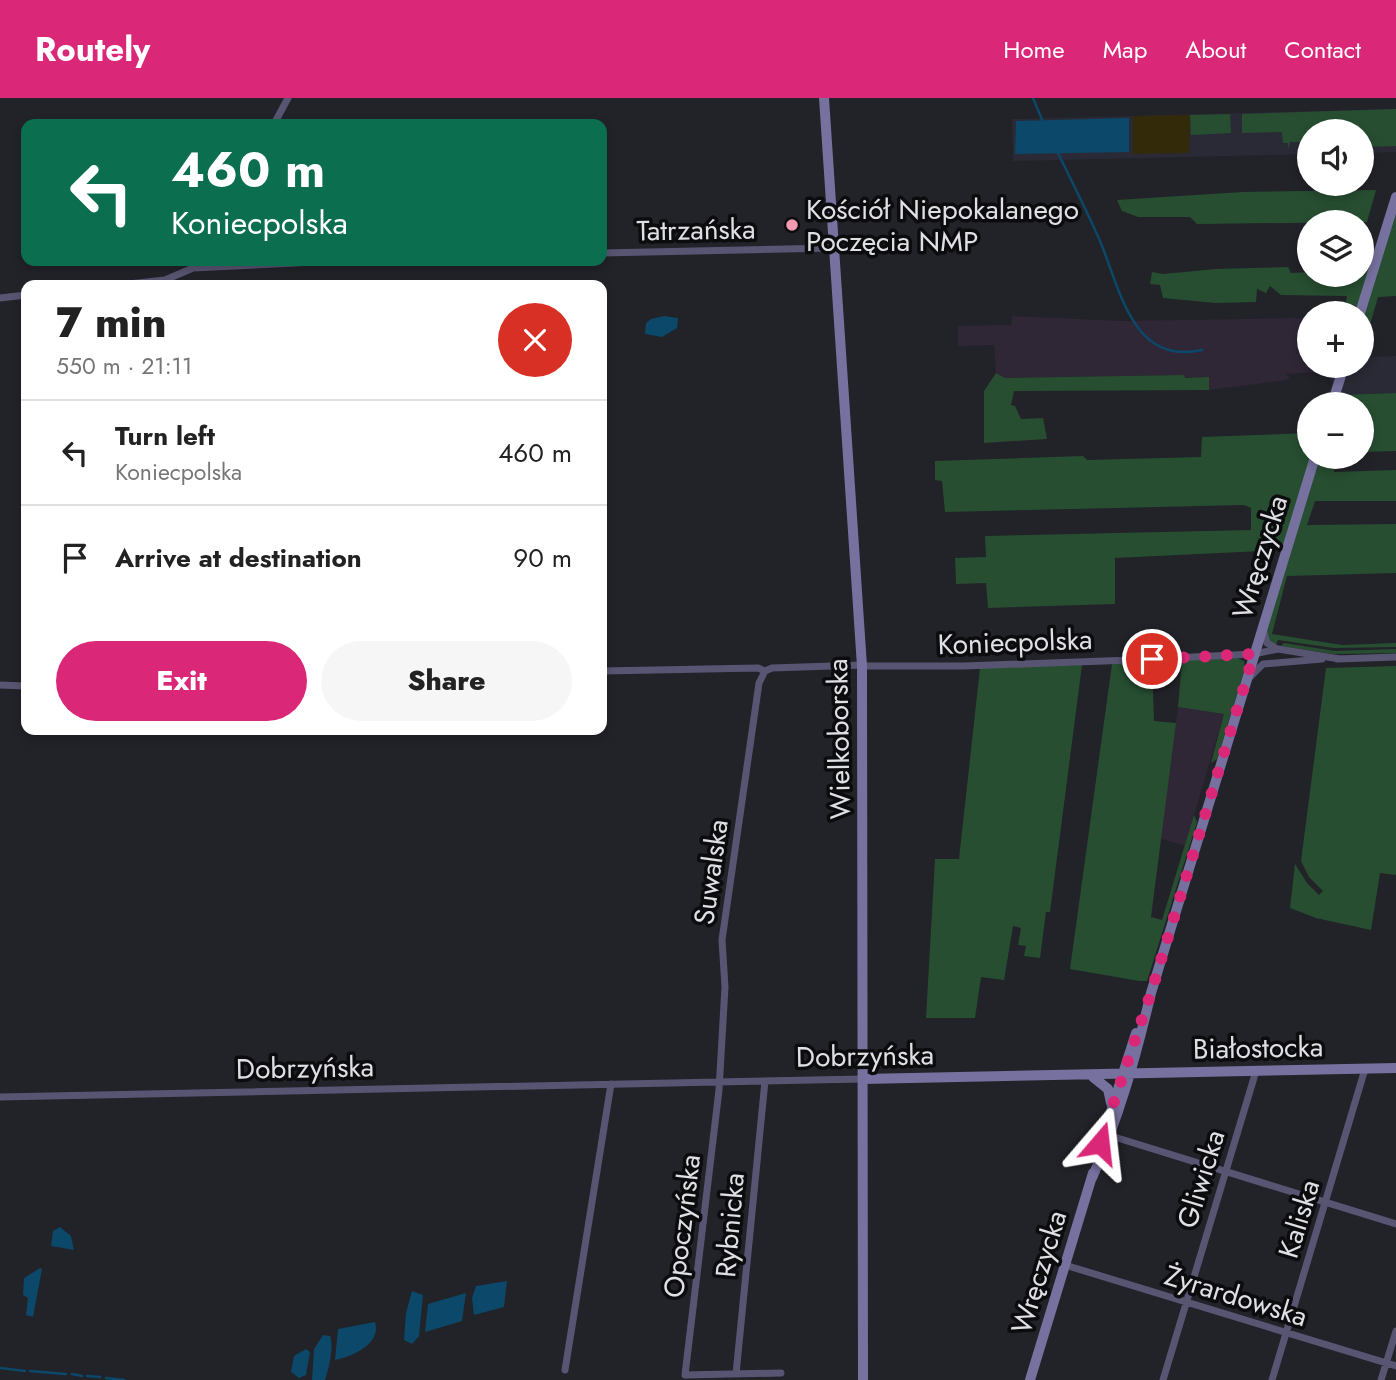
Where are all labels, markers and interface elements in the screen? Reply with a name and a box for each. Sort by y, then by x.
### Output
text: Routely [35,26,150,73]
text: Home [1003,32,1065,67]
text: Map [1103,32,1147,67]
text: About [1185,32,1246,67]
text: Contact [1284,32,1361,67]
map controls [1297,119,1374,469]
button: sound [1297,119,1374,196]
text: 460 m [171,135,325,205]
icon: left [56,147,147,238]
place label: Kościół Niepokalanego Poczęcia NMP [806,189,1079,262]
text: Koniecpolska [171,200,348,246]
street label: Tatrzańska [636,208,756,252]
button: layers [1297,210,1374,287]
marker: Kościół Niepokalanego Poczęcia NMP [784,217,800,233]
text: 7 min [56,292,166,353]
button: + [1297,301,1374,378]
button: close [498,303,572,377]
text: 550 m · 21:11 [56,349,192,383]
button: − [1297,392,1374,469]
text: Turn left [115,417,215,455]
icon: left [56,434,94,472]
text: 460 m [498,434,572,472]
text: Koniecpolska [115,455,242,489]
street label: Wręczycka [1222,490,1298,624]
icon: arrive [56,539,94,577]
text: Arrive at destination [115,539,362,577]
text: 90 m [513,539,572,577]
street label: Koniecpolska [937,619,1093,665]
pin [1122,629,1182,689]
icon: arrive [1133,640,1171,678]
button: Exit [56,641,307,721]
button: Share [321,641,572,721]
street label: Wielkoborska [817,658,861,820]
street label: Suwalska [683,817,739,927]
street label: Białostocka [1192,1026,1324,1070]
street label: Dobrzyńska [796,1034,934,1078]
street label: Dobrzyńska [236,1046,374,1090]
position arrow [1063,1106,1137,1180]
street label: Gliwicka [1167,1125,1235,1233]
street label: Opoczyńska [653,1152,711,1300]
street label: Rybnicka [705,1171,755,1279]
street label: Kaliska [1268,1175,1330,1263]
street label: Wręczycka [1001,1205,1077,1339]
street label: Żyrardowska [1160,1255,1312,1337]

